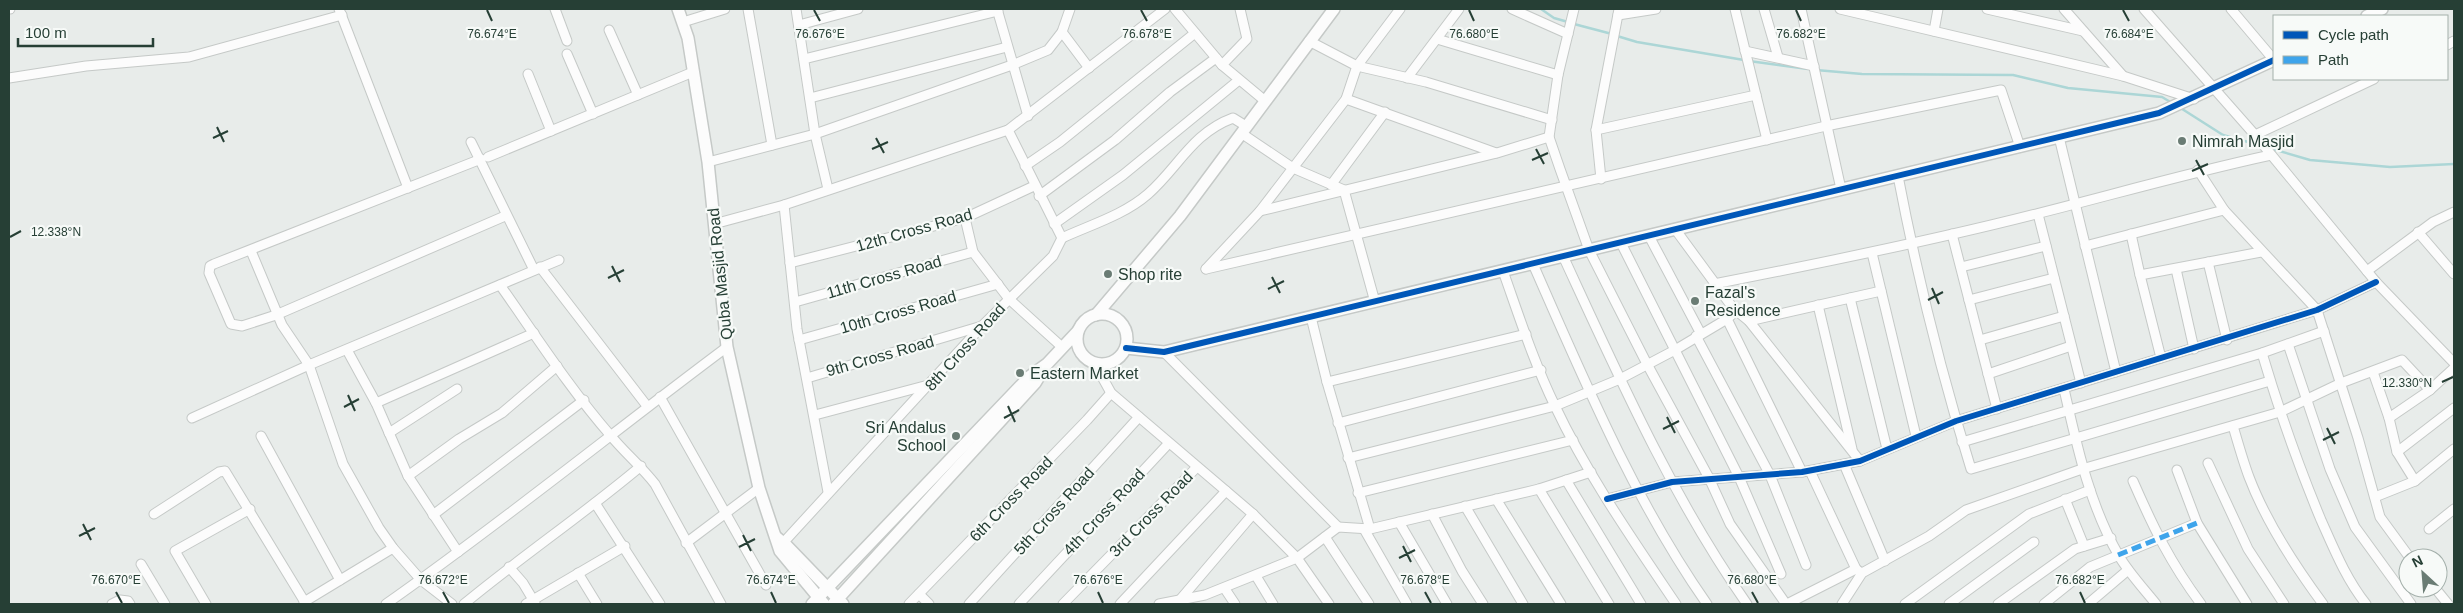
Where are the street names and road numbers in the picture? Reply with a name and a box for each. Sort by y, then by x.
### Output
street label: 12th Cross Road [854,205,974,255]
street label: Quba Masjid Road [705,207,735,341]
street label: 11th Cross Road [825,252,943,302]
street label: 10th Cross Road [838,287,958,337]
street label: 8th Cross Road [921,300,1009,394]
street label: 9th Cross Road [824,333,936,379]
street label: 6th Cross Road [966,453,1056,545]
street label: 5th Cross Road [1010,464,1098,558]
street label: 4th Cross Road [1060,466,1148,558]
street label: 3rd Cross Road [1106,468,1196,560]

